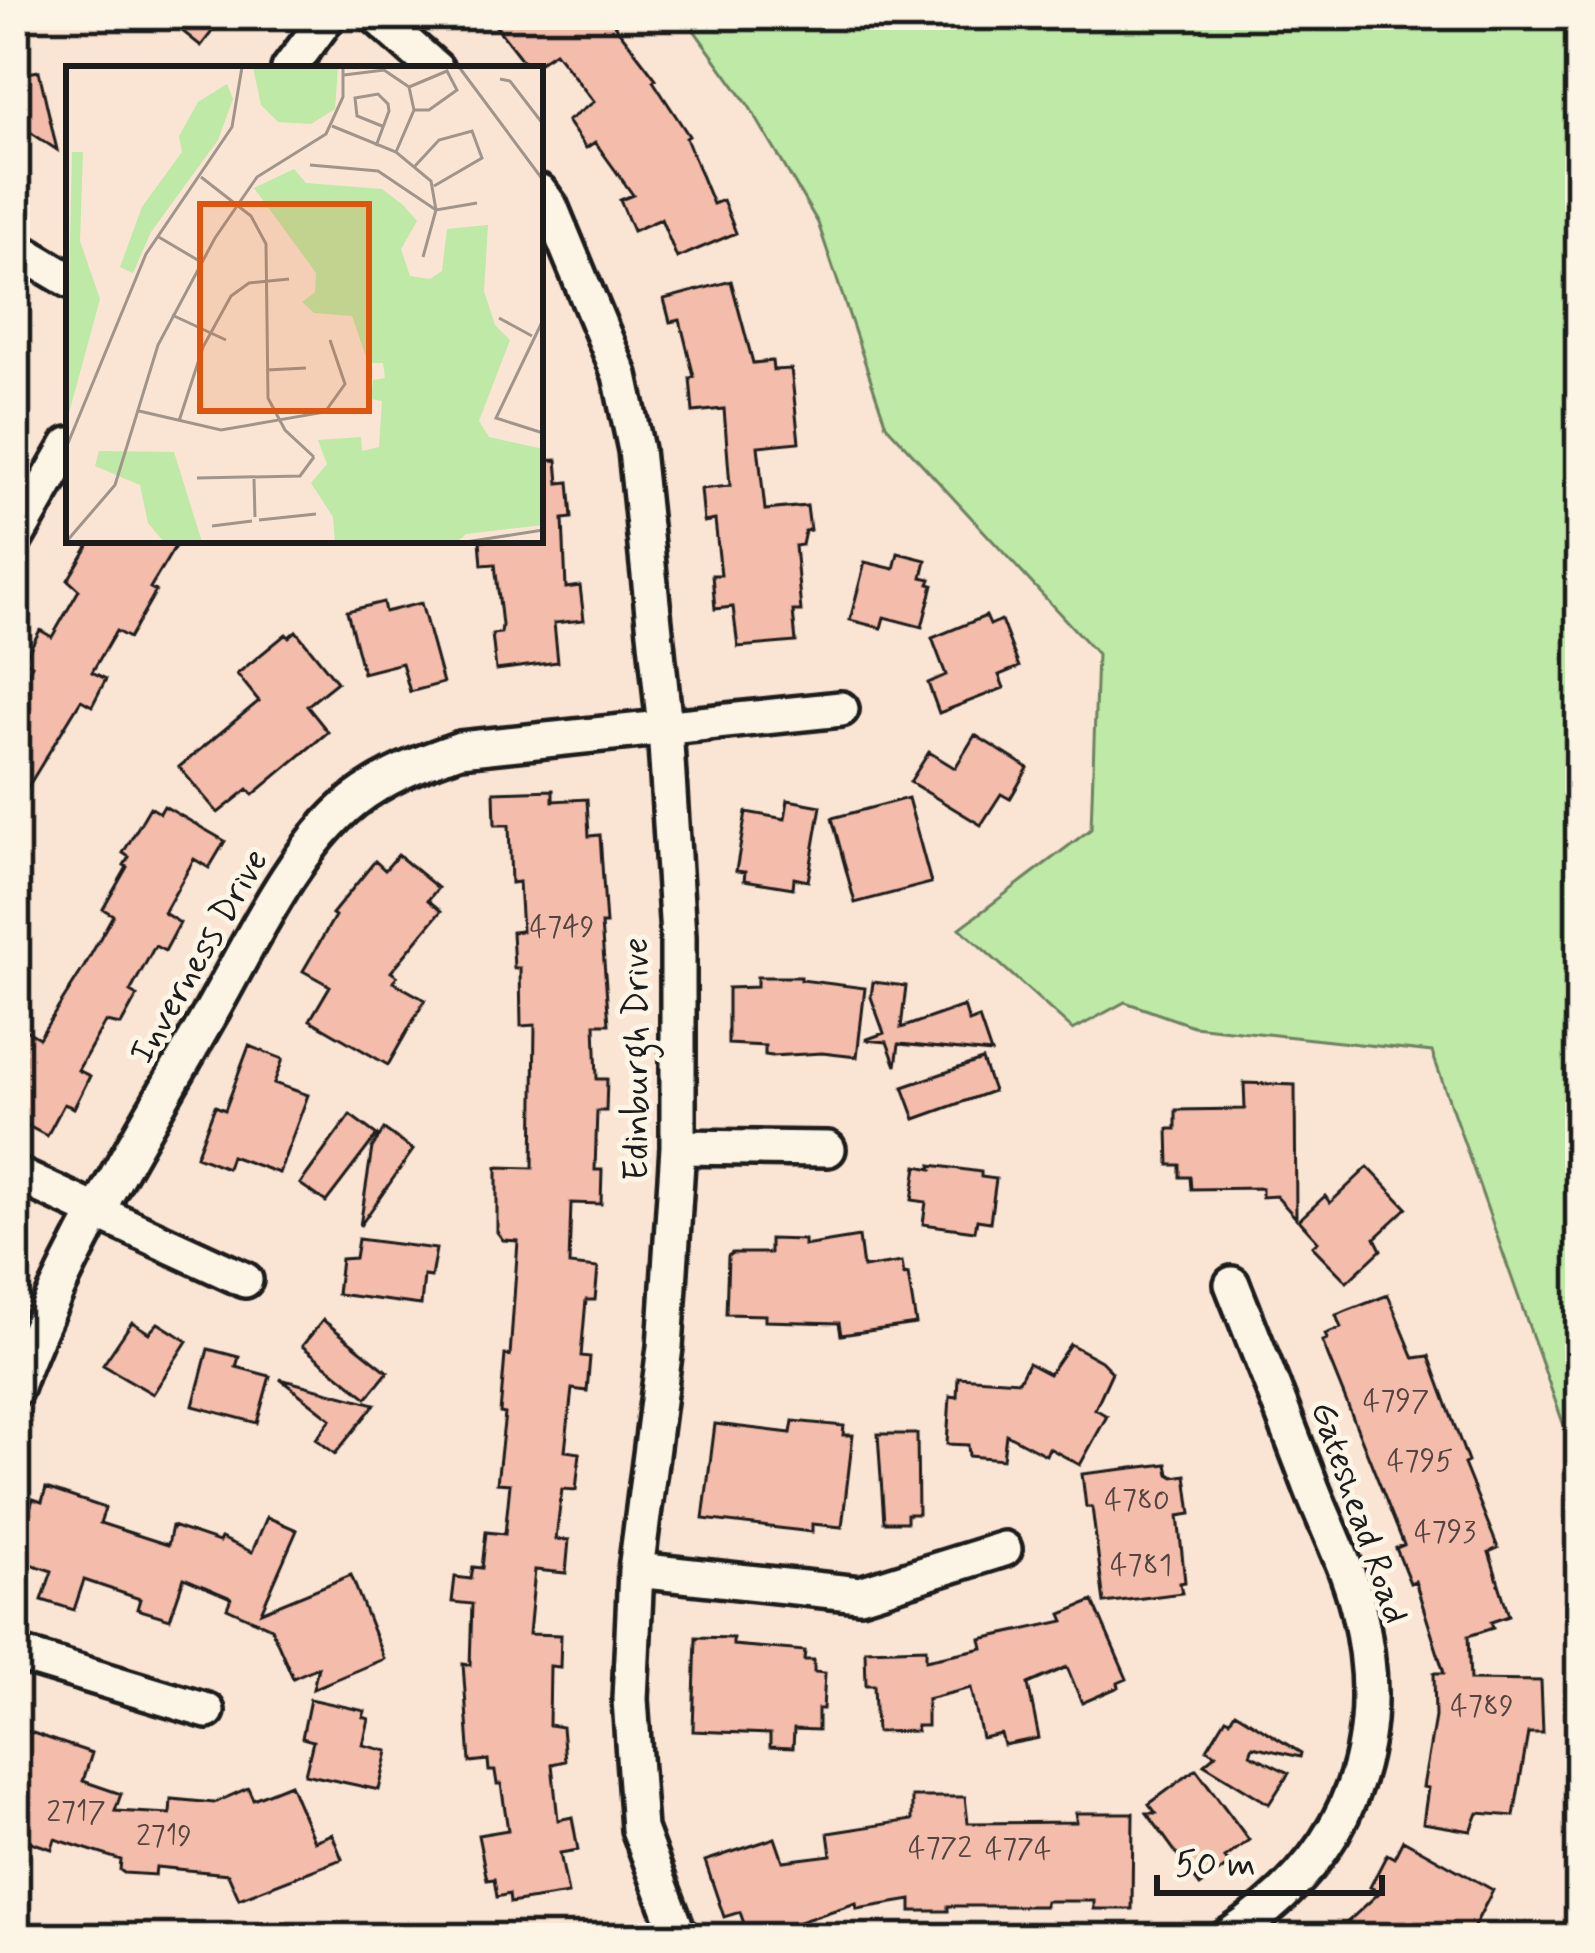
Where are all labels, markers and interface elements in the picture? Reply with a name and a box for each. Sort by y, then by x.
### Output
inset map [66,66,543,543]
street label: Inverness Drive [119,841,281,1073]
house number: 4749 [530,908,594,947]
street label: Edinburgh Drive [614,937,664,1181]
house number: 4797 [1363,1382,1429,1421]
street label: Gateshead Road [1298,1396,1418,1630]
house number: 4795 [1387,1442,1453,1481]
house number: 4780 [1104,1481,1170,1520]
house number: 4793 [1414,1513,1476,1552]
house number: 4781 [1110,1546,1172,1585]
house number: 4789 [1450,1687,1514,1726]
house number: 2717 [46,1793,106,1832]
house number: 2719 [136,1817,192,1856]
scale bar [1157,1821,1382,1895]
house number: 4772 [908,1829,972,1868]
house number: 4774 [985,1830,1051,1869]
text: 50 m [1175,1842,1256,1889]

